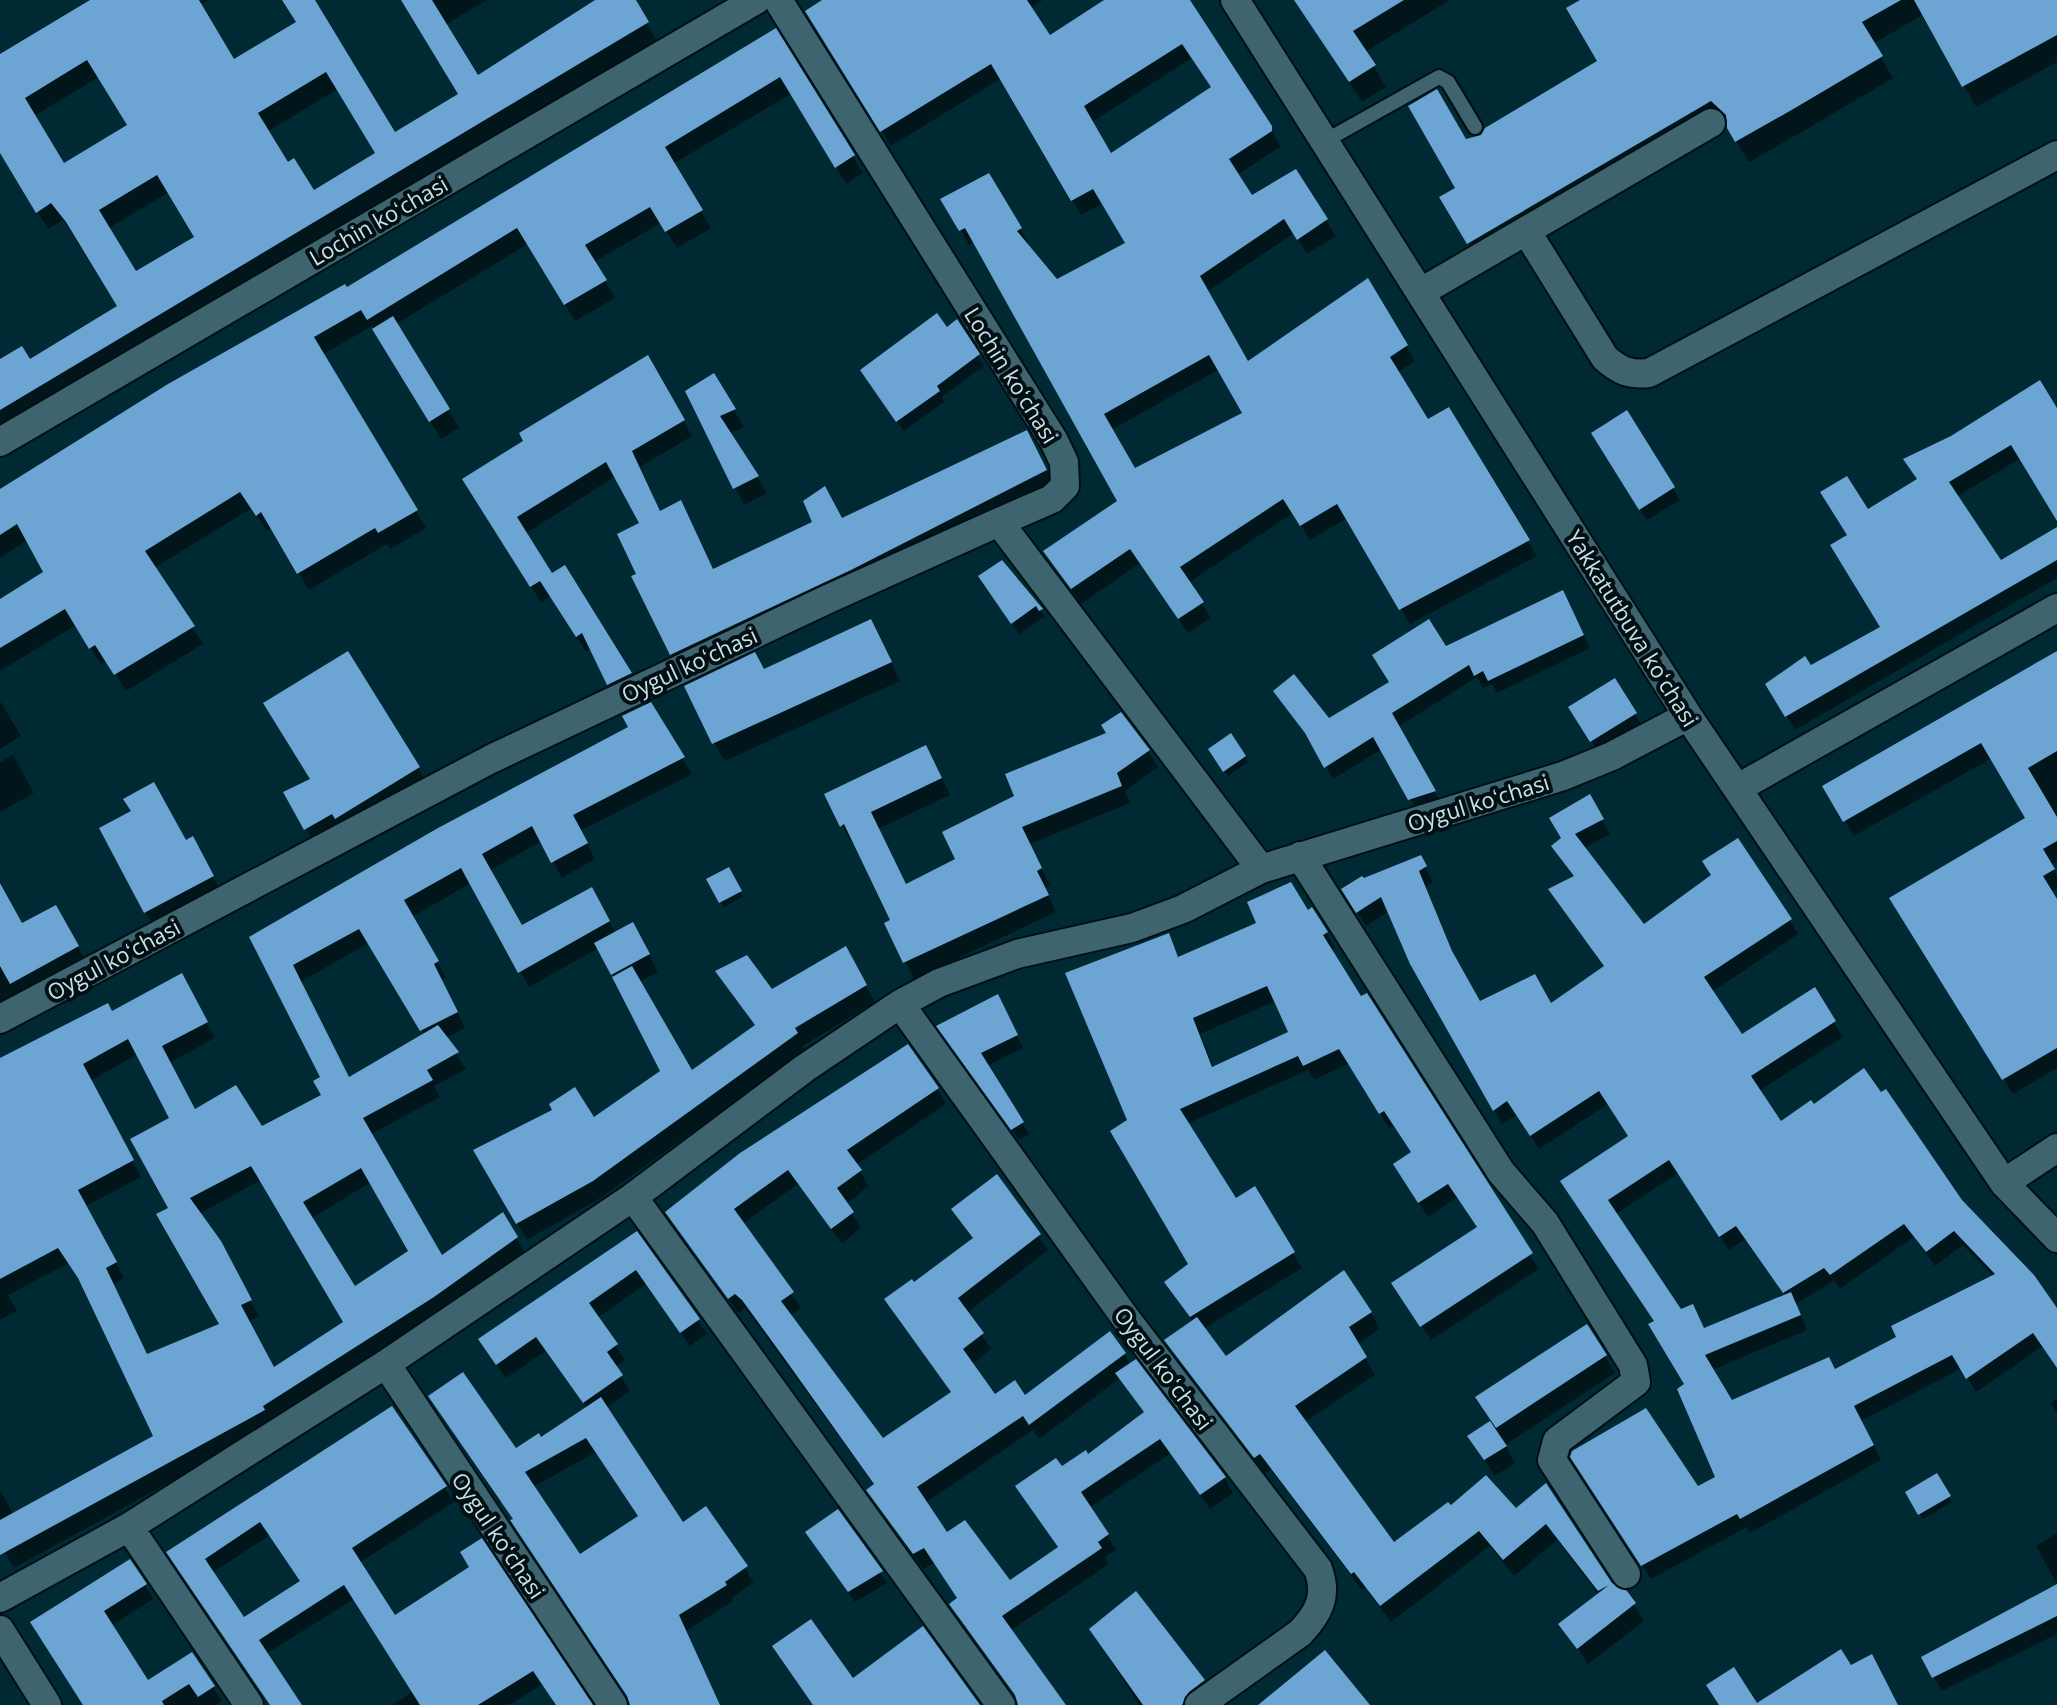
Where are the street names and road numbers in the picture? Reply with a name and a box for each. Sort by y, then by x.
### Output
street label: Lochin koʻchasi [303,168,453,272]
street label: Lochin koʻchasi [958,301,1066,449]
street label: Yakkatutbuva koʻchasi [1560,524,1706,732]
street label: Oygul koʻchasi [616,619,762,709]
street label: Oygul koʻchasi [1403,766,1553,838]
street label: Oygul koʻchasi [41,911,185,1007]
street label: Oygul koʻchasi [1108,1300,1220,1436]
street label: Oygul koʻchasi [446,1466,552,1604]

